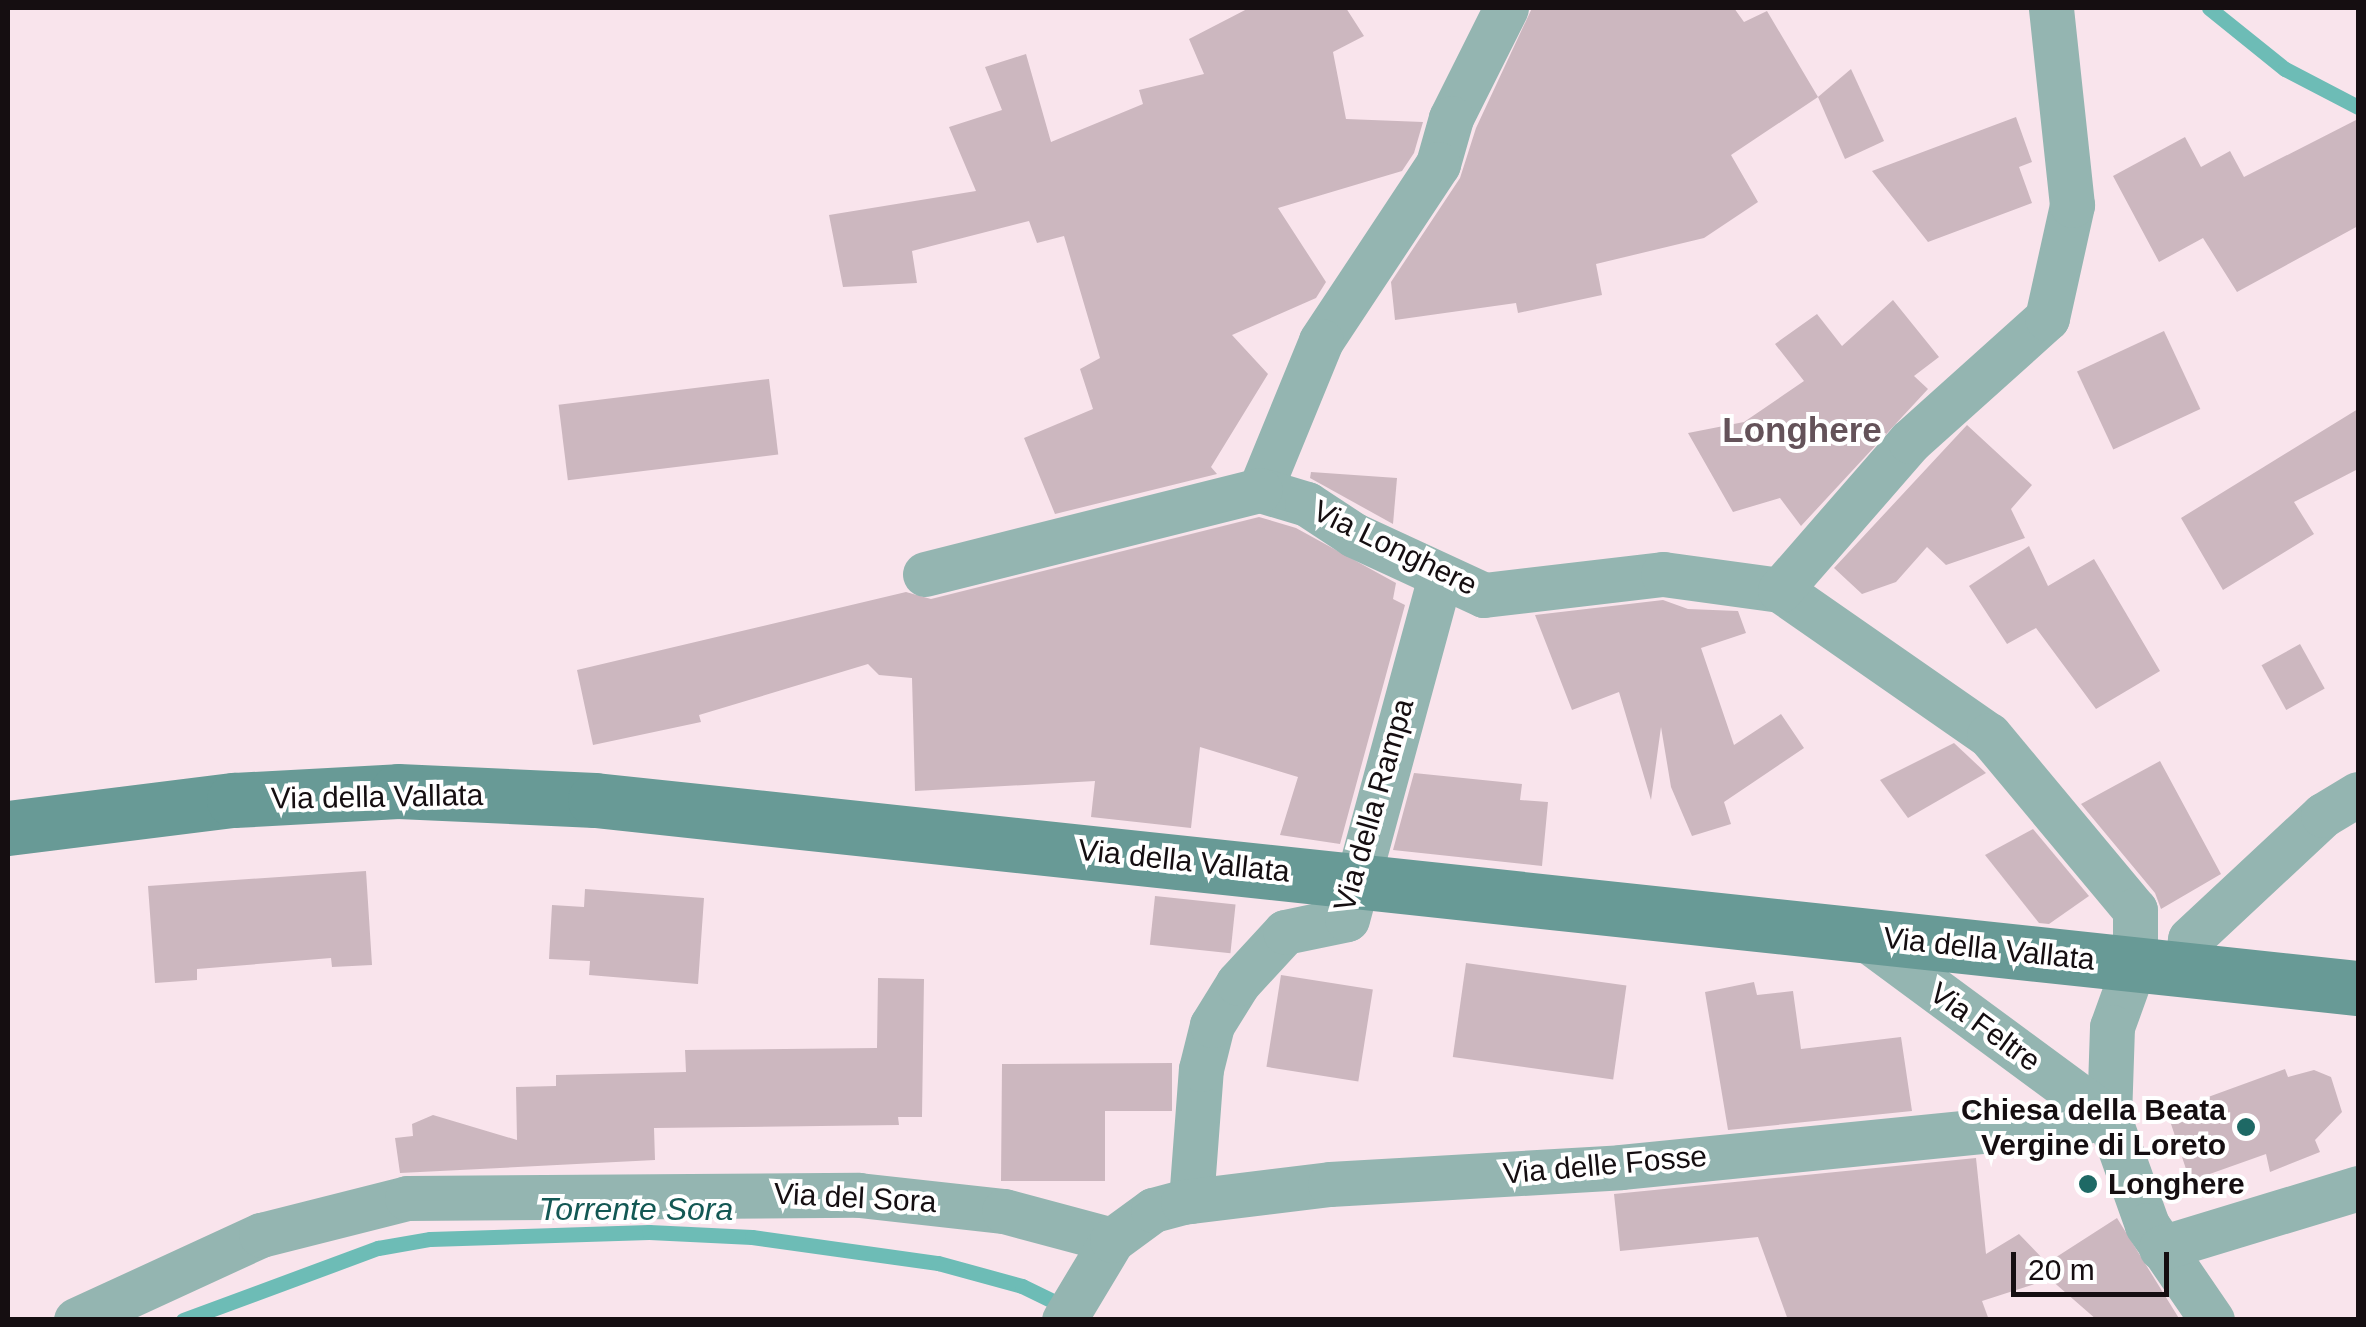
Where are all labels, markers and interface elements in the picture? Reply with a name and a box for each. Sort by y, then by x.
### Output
district label: Longhere [1722,409,1882,451]
street label: Via Longhere [1307,493,1483,603]
street label: Via della Rampa [1326,695,1422,915]
street label: Via della Vallata [271,777,483,817]
street label: Via della Vallata [1077,832,1291,890]
street label: Via della Vallata [1882,920,2096,978]
street label: Via Feltre [1923,975,2047,1079]
place label: Chiesa della Beata Vergine di Loreto [1961,1092,2226,1162]
marker: Chiesa della Beata Vergine di Loreto [2235,1116,2257,1138]
street label: Via delle Fosse [1502,1138,1708,1192]
place label: Longhere [2108,1166,2245,1202]
marker: Longhere [2077,1173,2099,1195]
street label: Via del Sora [773,1176,937,1220]
water label: Torrente Sora [539,1190,733,1228]
scale bar [2016,1232,2174,1294]
text: 20 m [2028,1253,2095,1286]

